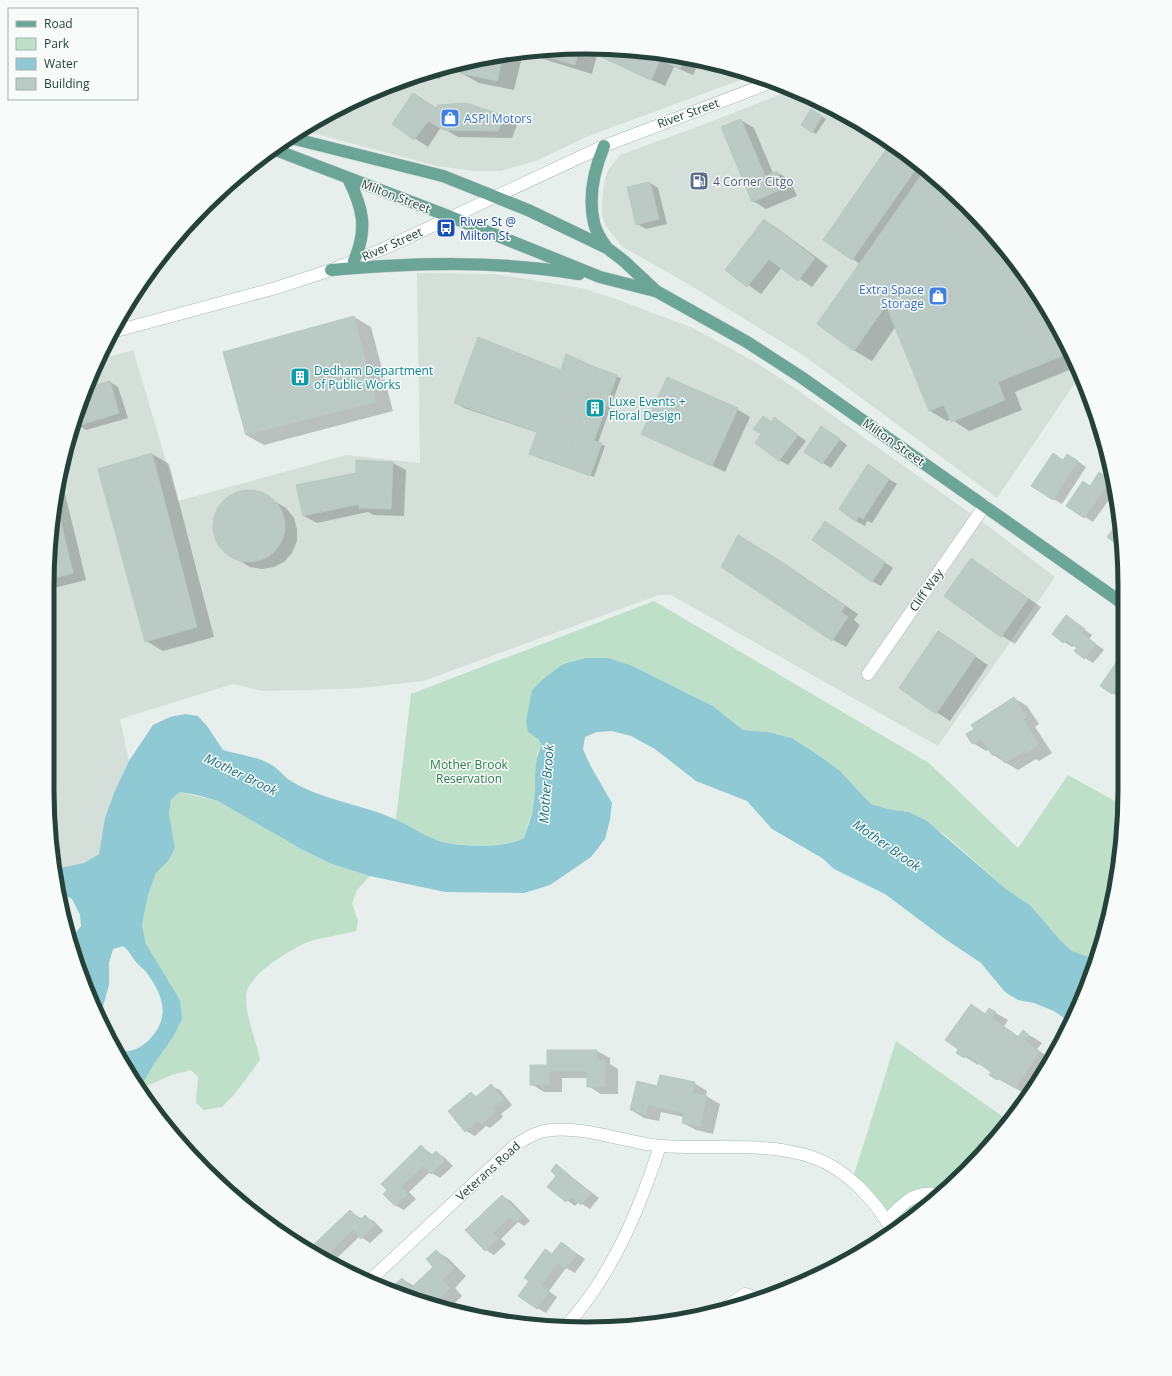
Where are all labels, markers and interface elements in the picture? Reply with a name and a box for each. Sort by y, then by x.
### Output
legend [8,8,138,100]
text: Road [44,15,73,32]
text: Park [44,35,70,52]
text: Water [44,55,78,72]
text: Building [44,75,90,92]
street label: River Street [655,94,721,132]
shop icon: ASPI Motors [439,107,461,129]
place label: ASPI Motors [464,110,532,127]
fuel station icon: 4 Corner Citgo [688,170,710,192]
place label: 4 Corner Citgo [713,173,793,190]
street label: Milton Street [359,175,433,217]
place label: River St @ Milton St [460,213,516,244]
bus stop icon: River St @ Milton St [435,217,457,239]
street label: River Street [359,223,425,265]
place label: Extra Space Storage [859,281,924,312]
shop icon: Extra Space Storage [927,285,949,307]
place label: Dedham Department of Public Works [314,362,433,393]
building icon: Dedham Department of Public Works [289,366,311,388]
place label: Luxe Events + Floral Design [609,393,686,424]
building icon: Luxe Events + Floral Design [584,397,606,419]
street label: Milton Street [859,414,929,470]
street label: Cliff Way [905,564,947,615]
water label: Mother Brook [534,743,558,824]
water label: Mother Brook [202,749,281,800]
park label: Mother Brook Reservation [430,756,509,787]
water label: Mother Brook [850,815,925,875]
street label: Veterans Road [452,1137,524,1205]

